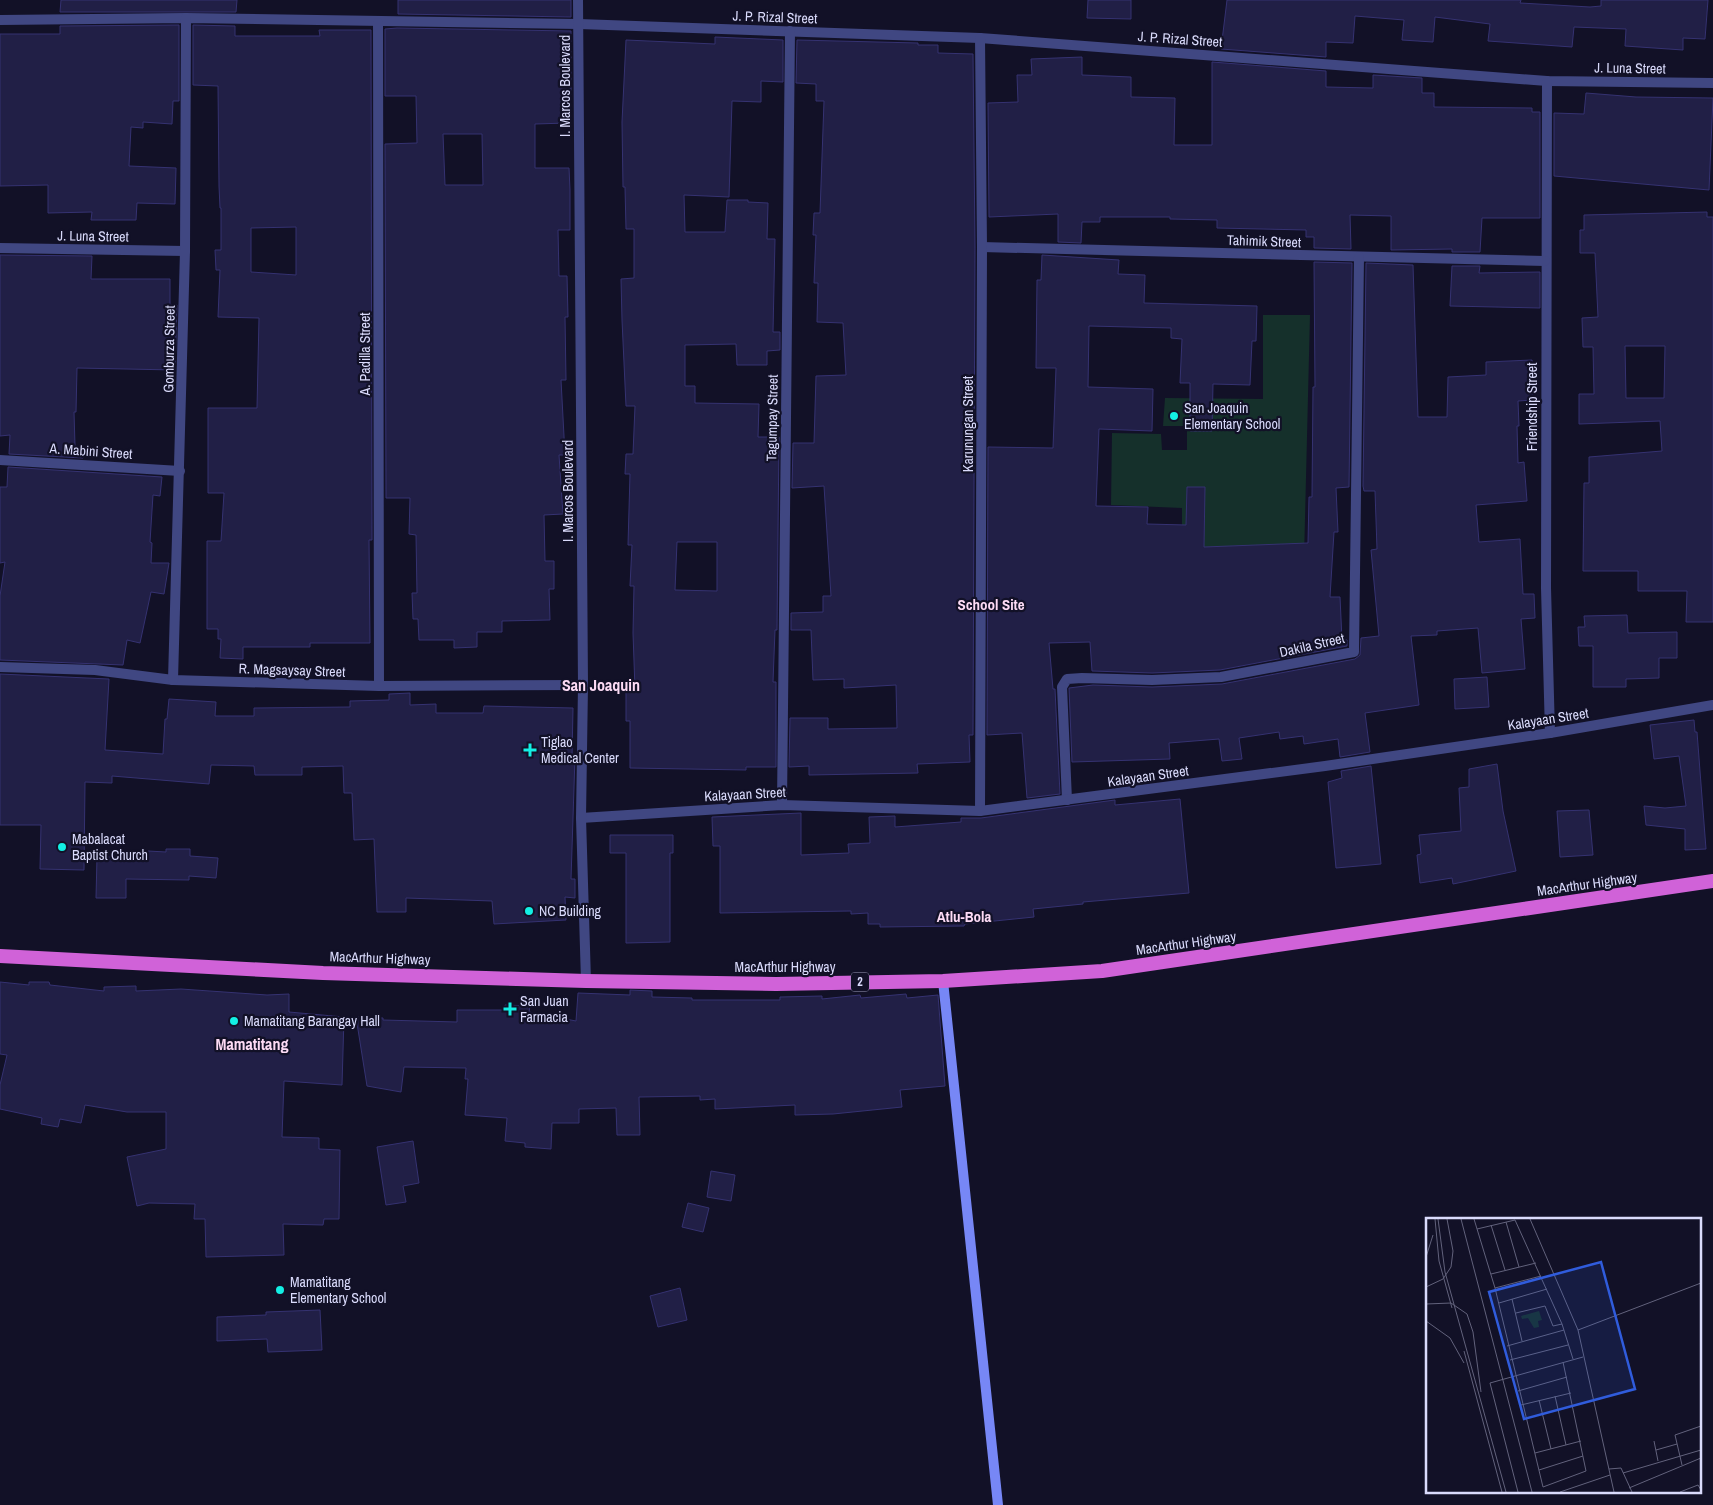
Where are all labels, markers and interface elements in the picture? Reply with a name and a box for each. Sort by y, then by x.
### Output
street label: J. P. Rizal Street [732,7,818,27]
street label: J. P. Rizal Street [1137,27,1223,51]
street label: I. Marcos Boulevard [556,35,574,137]
street label: J. Luna Street [1594,58,1666,78]
street label: J. Luna Street [57,226,129,246]
street label: Tahimik Street [1227,231,1301,251]
street label: Gomburza Street [159,305,179,393]
street label: A. Padilla Street [356,313,374,396]
street label: Friendship Street [1523,363,1541,451]
street label: Tagumpay Street [762,374,782,462]
street label: Karunungan Street [959,376,977,472]
place label: San Joaquin Elementary School [1184,399,1280,433]
marker: San Joaquin Elementary School [1168,410,1180,422]
street label: A. Mabini Street [48,439,133,463]
street label: I. Marcos Boulevard [559,440,577,542]
district label: School Site [958,594,1025,615]
street label: Dakila Street [1278,629,1346,661]
street label: R. Magsaysay Street [238,659,346,681]
district label: San Joaquin [562,674,640,696]
street label: Kalayaan Street [1506,704,1590,734]
place label: Tiglao Medical Center [541,733,619,767]
marker: Tiglao Medical Center [523,743,537,757]
street label: Kalayaan Street [1106,761,1190,791]
street label: Kalayaan Street [704,783,786,805]
place label: Mabalacat Baptist Church [72,830,148,864]
marker: Mabalacat Baptist Church [56,841,68,853]
street label: MacArthur Highway [1536,868,1638,900]
place label: NC Building [539,902,602,920]
marker: NC Building [523,905,535,917]
district label: Atlu-Bola [937,906,991,927]
street label: MacArthur Highway [1135,927,1237,959]
street label: MacArthur Highway [329,947,431,969]
street label: MacArthur Highway [735,958,836,976]
road number: 2 [851,972,869,992]
place label: San Juan Farmacia [520,992,569,1026]
marker: San Juan Farmacia [504,1003,516,1015]
place label: Mamatitang Barangay Hall [244,1012,380,1030]
marker: Mamatitang Barangay Hall [228,1015,240,1027]
district label: Mamatitang [216,1033,288,1055]
inset map [1426,1218,1700,1492]
place label: Mamatitang Elementary School [290,1273,386,1307]
marker: Mamatitang Elementary School [274,1284,286,1296]

